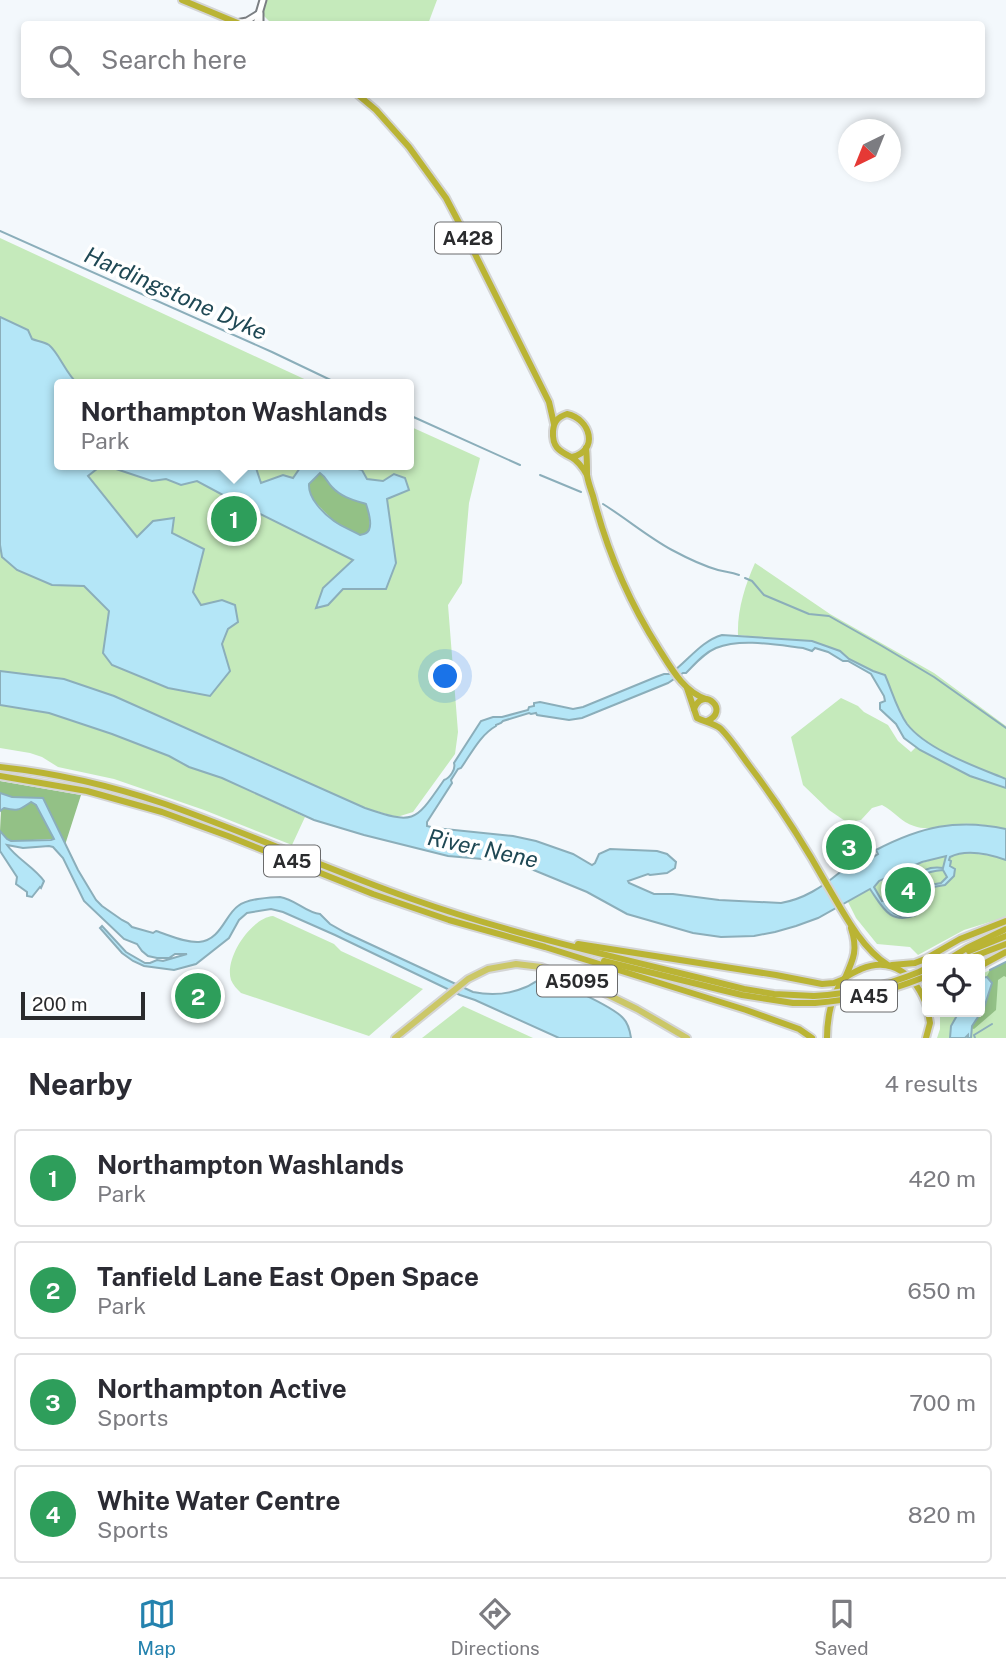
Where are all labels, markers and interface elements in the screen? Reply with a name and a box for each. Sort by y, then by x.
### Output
search box [21,21,985,98]
icon: search [45,41,83,79]
text: Search here [101,44,247,75]
north arrow [838,119,901,182]
road number: A428 [435,222,501,254]
water label: Hardingstone Dyke [81,241,271,345]
popup [54,379,414,470]
text: Northampton Washlands [81,396,387,427]
text: Park [81,427,130,454]
pin: 1 [211,493,257,545]
your location [428,659,462,693]
pin: 3 [826,821,872,873]
water label: River Nene [425,823,541,873]
road number: A45 [264,846,320,876]
pin: 4 [885,864,931,916]
map controls [922,954,985,1017]
button: locate [922,954,985,1017]
road number: A5095 [537,965,617,996]
pin: 2 [175,970,221,1022]
road number: A45 [841,980,897,1012]
scale bar [21,989,145,1021]
text: 200 m [32,993,88,1015]
text: Nearby [28,1066,132,1102]
text: 4 results [884,1070,978,1097]
text: Northampton Washlands [97,1149,404,1180]
text: 1 [48,1165,58,1192]
text: 420 m [908,1165,976,1192]
text: Park [97,1180,146,1207]
text: Tanfield Lane East Open Space [97,1261,479,1292]
text: 2 [46,1277,60,1304]
text: 650 m [907,1277,976,1304]
text: Park [97,1292,146,1319]
text: Northampton Active [97,1373,347,1404]
text: 3 [45,1389,61,1416]
text: 700 m [909,1389,976,1416]
text: Sports [97,1404,168,1431]
text: White Water Centre [97,1485,340,1516]
text: 4 [45,1501,61,1528]
text: 820 m [908,1501,976,1528]
text: Sports [97,1516,168,1543]
tab: Map [137,1595,176,1659]
tab: Directions [450,1595,540,1659]
tab: Saved [814,1595,869,1659]

